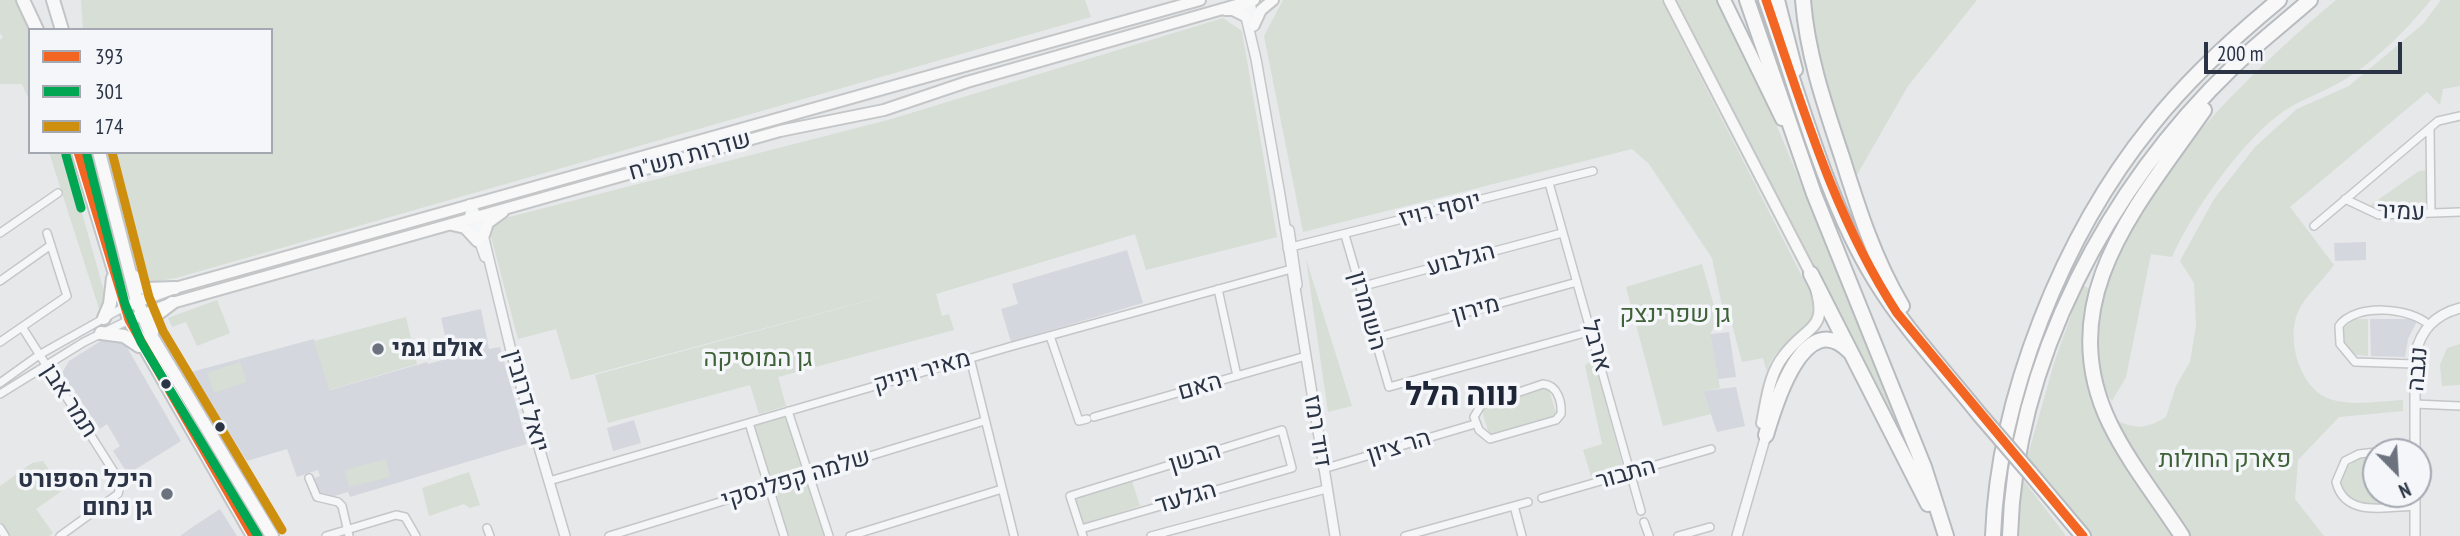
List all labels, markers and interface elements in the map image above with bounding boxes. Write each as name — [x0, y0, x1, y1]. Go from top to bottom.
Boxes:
legend — [28, 28, 273, 154]
scale bar — [2208, 28, 2406, 72]
text: 200 m — [2217, 40, 2263, 67]
text: 393 — [95, 43, 123, 70]
text: 301 — [95, 78, 123, 105]
text: 174 — [95, 113, 123, 140]
street label: שדרות תש"ח — [625, 125, 755, 187]
street label: יוסף רויז — [1396, 186, 1484, 234]
street label: עמיר — [2376, 197, 2426, 227]
street label: הגלבוע — [1424, 237, 1498, 283]
street label: השומרון — [1342, 268, 1392, 354]
street label: מירון — [1449, 290, 1503, 330]
park label: גן שפרינצק — [1619, 301, 1731, 329]
street label: ארבל — [1575, 317, 1617, 375]
place label: אולם גמי — [392, 335, 484, 363]
marker: אולם גמי — [370, 341, 386, 357]
street label: מאיר ויניק — [870, 344, 974, 400]
park label: גן המוסיקה — [703, 345, 813, 373]
street label: נגבה — [2402, 345, 2434, 393]
street label: יואל דרובין — [498, 346, 554, 456]
street label: תמר אבן — [35, 359, 103, 443]
street label: האם — [1175, 367, 1225, 407]
unlabelled marker — [159, 377, 173, 391]
district label: נווה הלל — [1405, 377, 1519, 415]
street label: דוד רמז — [1297, 393, 1337, 469]
unlabelled marker — [213, 420, 227, 434]
street label: הר ציון — [1364, 424, 1434, 470]
street label: הבשן — [1166, 437, 1224, 479]
north arrow — [2362, 438, 2432, 508]
street label: שלמה קפלנסקי — [718, 443, 874, 515]
park label: פארק החולות — [2159, 446, 2291, 474]
street label: התבור — [1593, 452, 1659, 496]
place label: היכל הספורט גן נחום — [18, 466, 153, 522]
street label: הגלעד — [1152, 476, 1220, 520]
text: N — [2395, 477, 2414, 503]
marker: היכל הספורט גן נחום — [159, 486, 175, 502]

